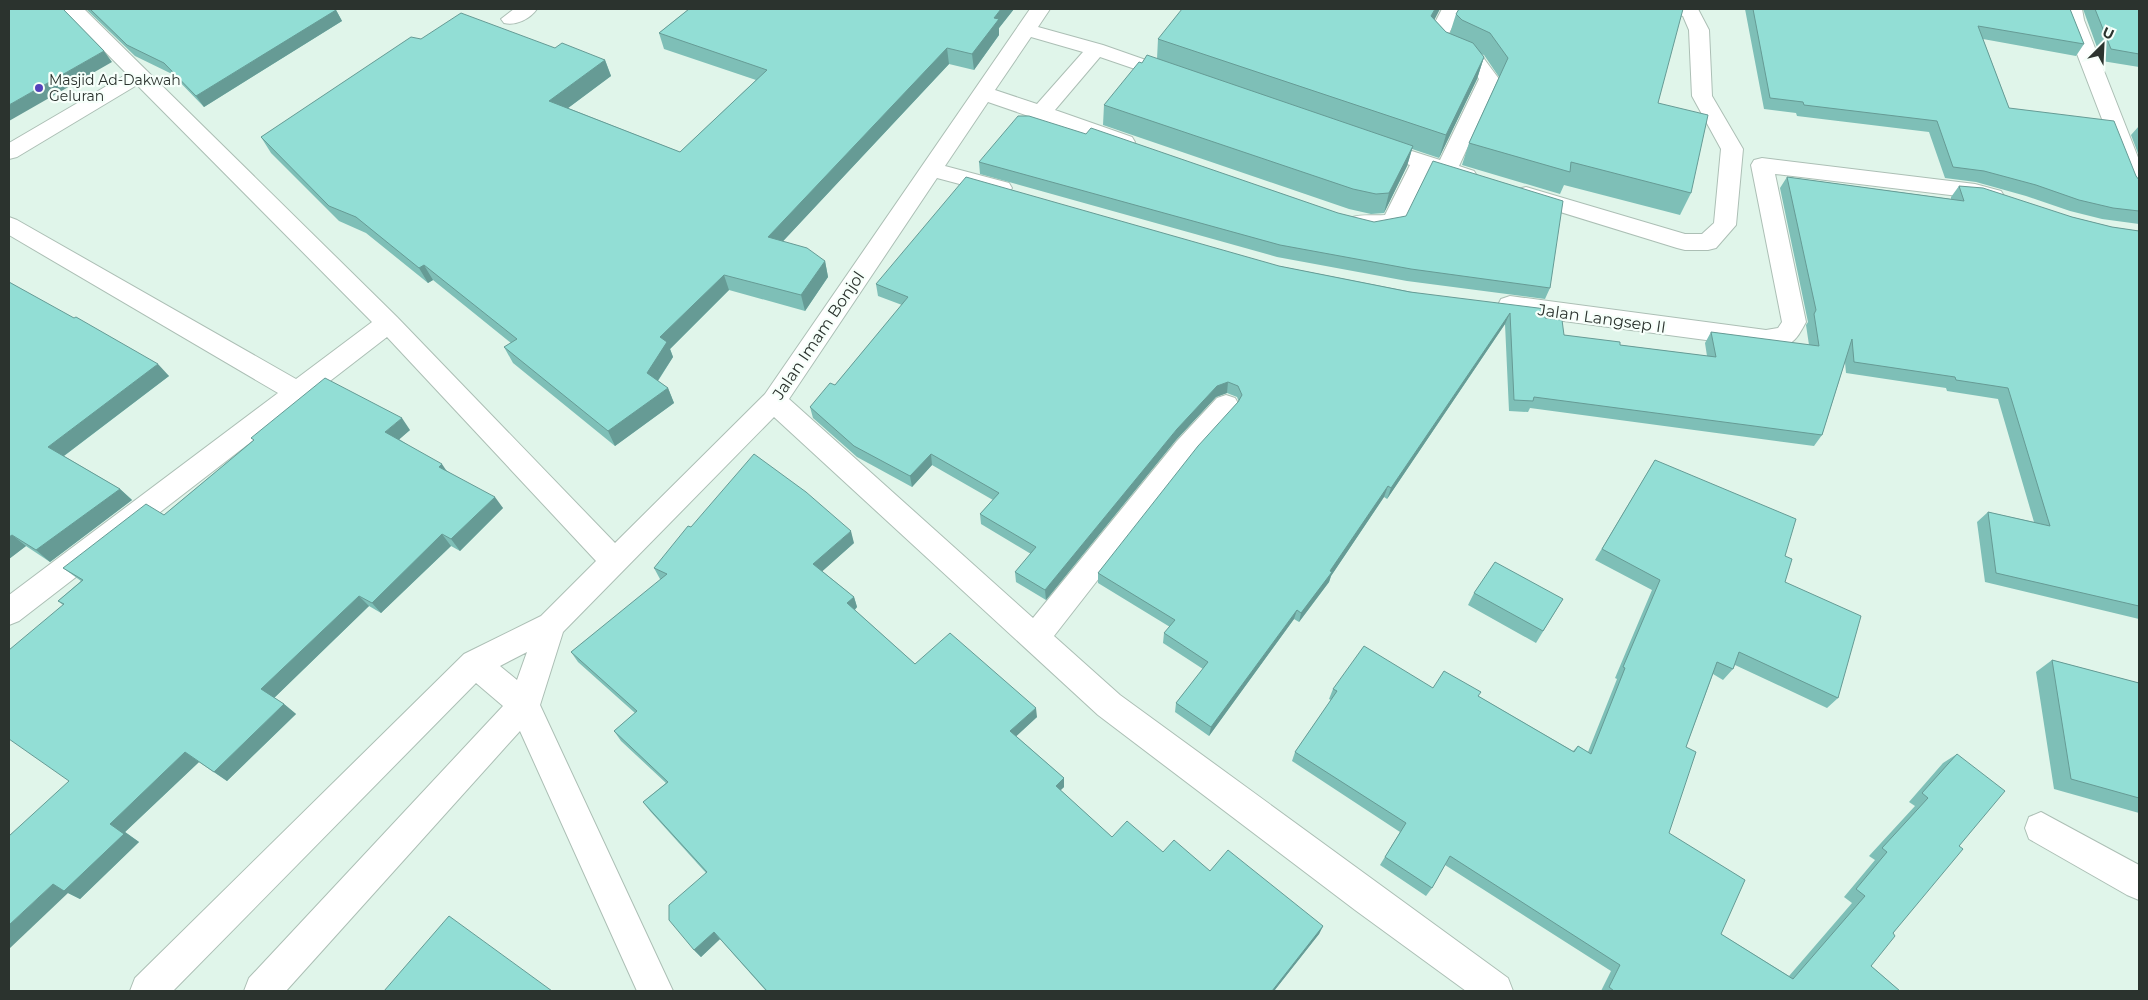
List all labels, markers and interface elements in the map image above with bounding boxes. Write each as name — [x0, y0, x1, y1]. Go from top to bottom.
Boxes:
north arrow — [2078, 20, 2128, 70]
text: U — [2100, 23, 2117, 44]
place label: Masjid Ad-Dakwah Geluran — [49, 71, 181, 105]
marker: Masjid Ad-Dakwah Geluran — [33, 82, 45, 94]
street label: Jalan Imam Bonjol — [768, 268, 868, 404]
street label: Jalan Langsep II — [1536, 300, 1667, 337]

